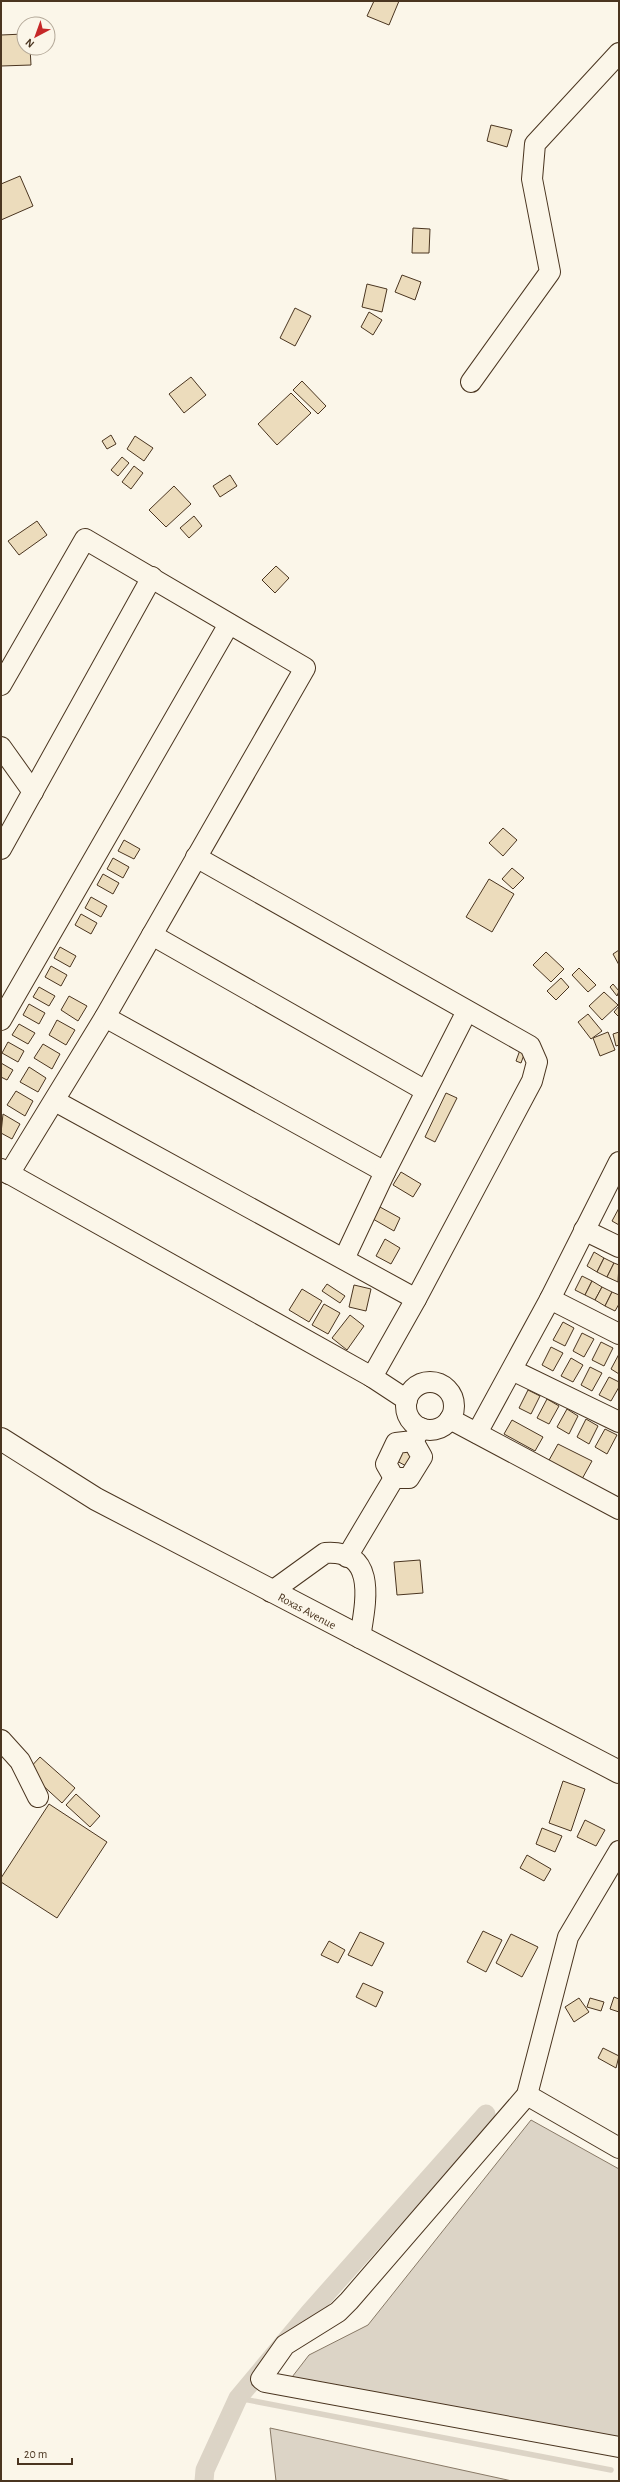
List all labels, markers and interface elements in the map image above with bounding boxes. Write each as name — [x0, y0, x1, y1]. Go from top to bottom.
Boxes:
north arrow — [16, 16, 56, 56]
text: N — [23, 37, 36, 50]
street label: Roxas Avenue — [276, 1591, 338, 1631]
scale bar — [18, 2440, 72, 2466]
text: 20 m — [24, 2448, 47, 2460]

